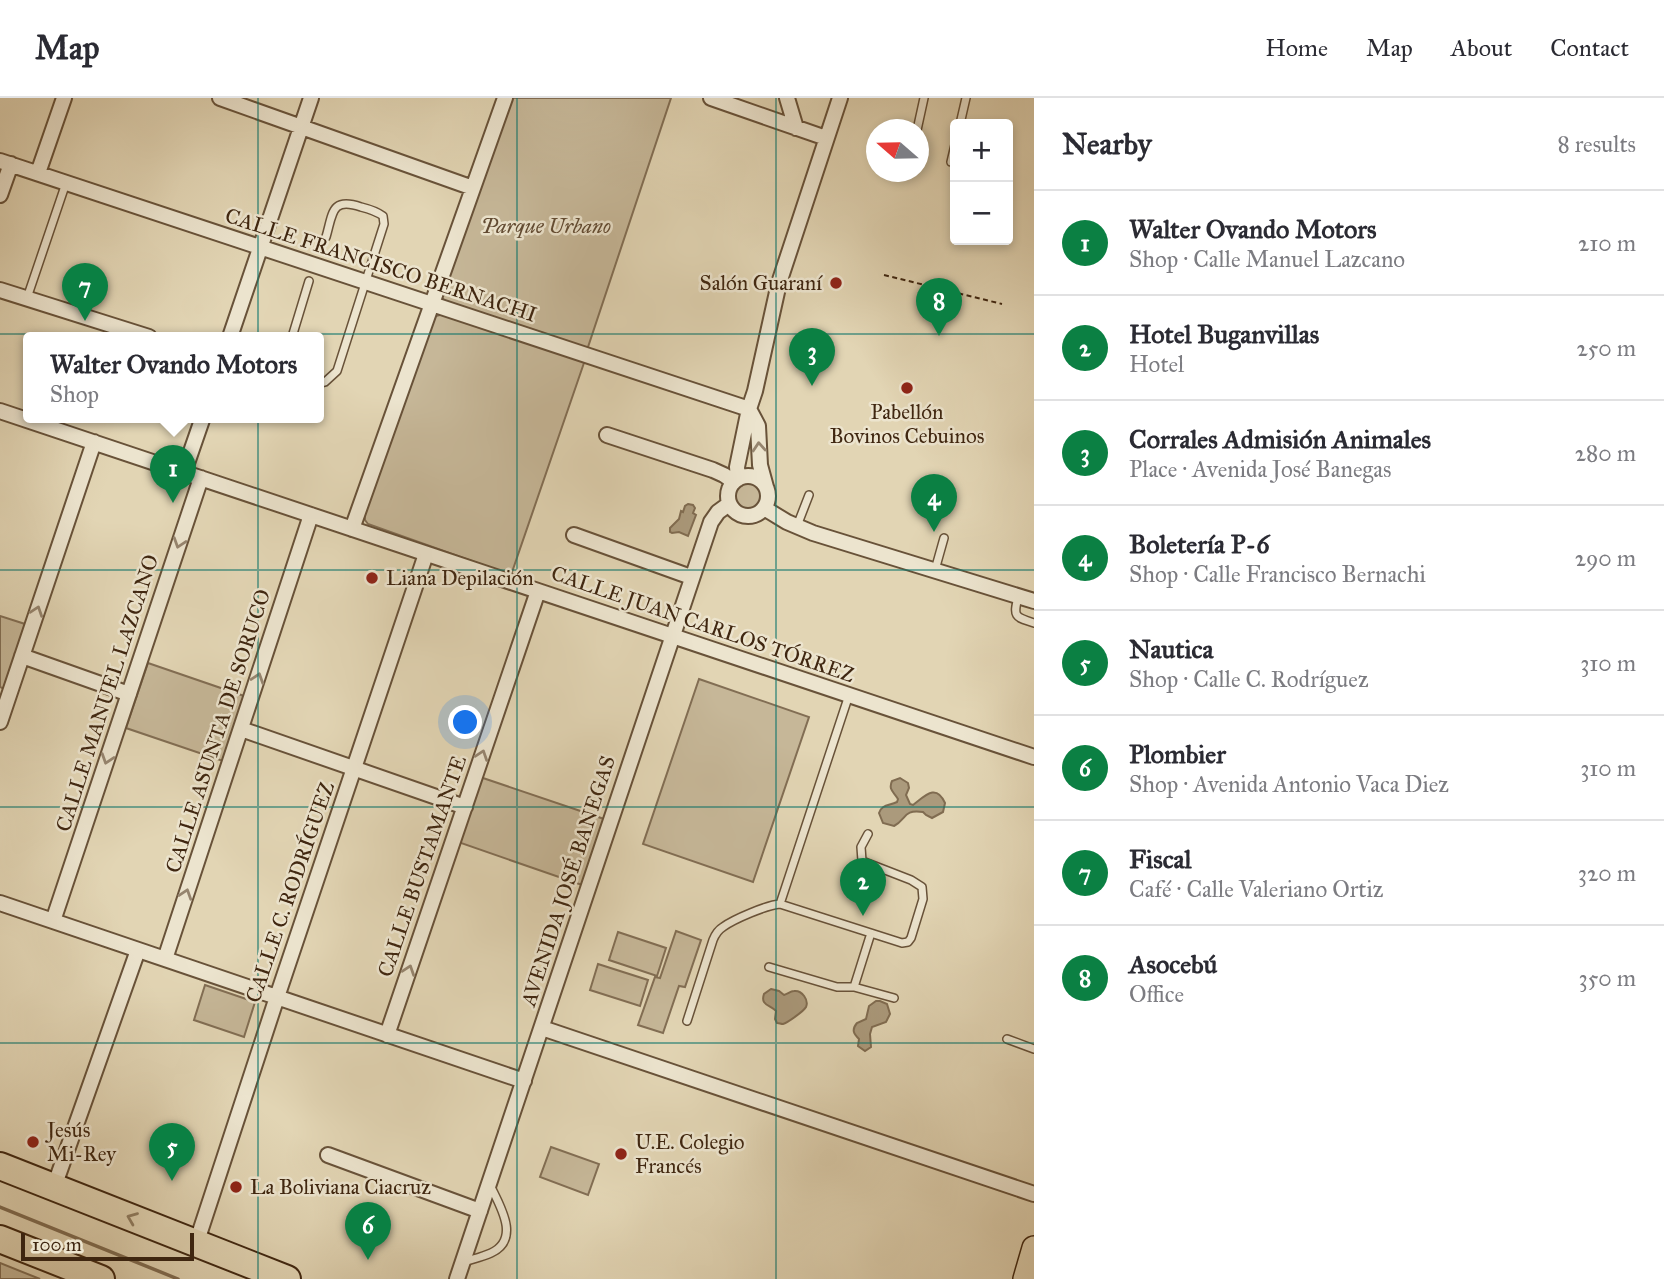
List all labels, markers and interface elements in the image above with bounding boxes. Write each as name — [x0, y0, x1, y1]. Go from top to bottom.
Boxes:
text: Map — [35, 28, 99, 68]
text: Home — [1265, 33, 1328, 63]
text: Map — [1366, 33, 1413, 63]
text: About — [1451, 33, 1512, 63]
text: Contact — [1550, 33, 1629, 63]
north arrow — [866, 119, 929, 182]
map controls — [950, 119, 1013, 245]
button: + — [950, 119, 1013, 182]
text: Nearby — [1062, 126, 1152, 162]
text: 8 results — [1557, 130, 1636, 158]
button: − — [950, 182, 1013, 245]
street label: CALLE FRANCISCO BERNACHI — [222, 202, 540, 328]
park label: Parque Urbano — [481, 213, 611, 239]
text: Walter Ovando Motors — [1129, 213, 1376, 245]
text: 1 — [1080, 229, 1090, 257]
text: 210 m — [1578, 229, 1636, 257]
text: Shop · Calle Manuel Lazcano — [1129, 245, 1405, 273]
pin: 7 — [62, 263, 108, 321]
place label: Salón Guaraní — [700, 270, 823, 296]
marker: Salón Guaraní — [828, 275, 844, 291]
pin: 8 — [916, 278, 962, 336]
text: Hotel Buganvillas — [1129, 318, 1319, 350]
pin: 3 — [789, 328, 835, 386]
popup — [23, 332, 324, 423]
text: 2 — [1079, 334, 1091, 362]
text: 250 m — [1576, 334, 1636, 362]
text: Walter Ovando Motors — [50, 348, 297, 380]
text: Hotel — [1129, 350, 1184, 378]
text: Shop — [50, 380, 99, 408]
marker: Pabellón Bovinos Cebuinos — [899, 380, 915, 396]
place label: Pabellón Bovinos Cebuinos — [830, 399, 984, 449]
text: Corrales Admisión Animales — [1129, 423, 1431, 455]
text: 3 — [1080, 439, 1090, 467]
text: 280 m — [1575, 439, 1636, 467]
one-way arrow — [752, 441, 767, 452]
pin: 1 — [150, 445, 196, 503]
text: Place · Avenida José Banegas — [1129, 455, 1391, 483]
pin: 4 — [911, 474, 957, 532]
text: Boletería P-6 — [1129, 528, 1270, 560]
one-way arrow — [173, 536, 187, 548]
text: 4 — [1079, 544, 1091, 572]
text: 290 m — [1575, 544, 1636, 572]
street label: CALLE MANUEL LAZCANO — [50, 551, 164, 835]
street label: CALLE JUAN CARLOS TÓRREZ — [548, 559, 858, 688]
text: Shop · Calle Francisco Bernachi — [1129, 560, 1426, 588]
place label: Liana Depilación — [386, 565, 534, 591]
marker: Liana Depilación — [364, 570, 380, 586]
street label: CALLE ASUNTA DE SORUCO — [160, 586, 276, 876]
one-way arrow — [29, 605, 43, 617]
text: Nautica — [1129, 633, 1214, 665]
text: 5 — [1080, 649, 1090, 677]
text: 310 m — [1580, 649, 1636, 677]
text: Shop · Calle C. Rodríguez — [1129, 665, 1369, 693]
one-way arrow — [249, 673, 264, 685]
your location — [448, 705, 482, 739]
text: Plombier — [1129, 738, 1226, 770]
one-way arrow — [474, 749, 489, 761]
one-way arrow — [101, 752, 115, 764]
street label: CALLE BUSTAMANTE — [372, 752, 472, 980]
street label: AVENIDA JOSÉ BANEGAS — [514, 752, 621, 1011]
text: 6 — [1079, 754, 1091, 782]
text: 310 m — [1580, 754, 1636, 782]
text: Shop · Avenida Antonio Vaca Diez — [1129, 770, 1449, 798]
street label: CALLE C. RODRÍGUEZ — [239, 778, 340, 1006]
text: Fiscal — [1129, 843, 1192, 875]
pin: 2 — [840, 858, 886, 916]
text: 7 — [1079, 859, 1091, 887]
text: 320 m — [1578, 859, 1636, 887]
text: Café · Calle Valeriano Ortiz — [1129, 875, 1383, 903]
one-way arrow — [178, 889, 193, 901]
text: Asocebú — [1129, 948, 1217, 980]
text: 8 — [1079, 964, 1091, 992]
text: 350 m — [1578, 964, 1636, 992]
one-way arrow — [401, 965, 415, 977]
text: Office — [1129, 980, 1184, 1008]
place label: Jesús Mi-Rey — [45, 1117, 117, 1167]
pin: 5 — [149, 1123, 195, 1181]
place label: U.E. Colegio Francés — [635, 1129, 745, 1179]
marker: Jesús Mi-Rey — [25, 1134, 41, 1150]
marker: U.E. Colegio Francés — [613, 1146, 629, 1162]
place label: La Boliviana Ciacruz — [250, 1174, 431, 1200]
marker: La Boliviana Ciacruz — [228, 1179, 244, 1195]
pin: 6 — [345, 1202, 391, 1260]
one-way arrow — [127, 1213, 139, 1227]
scale bar — [21, 1230, 194, 1262]
text: 100 m — [32, 1233, 82, 1256]

